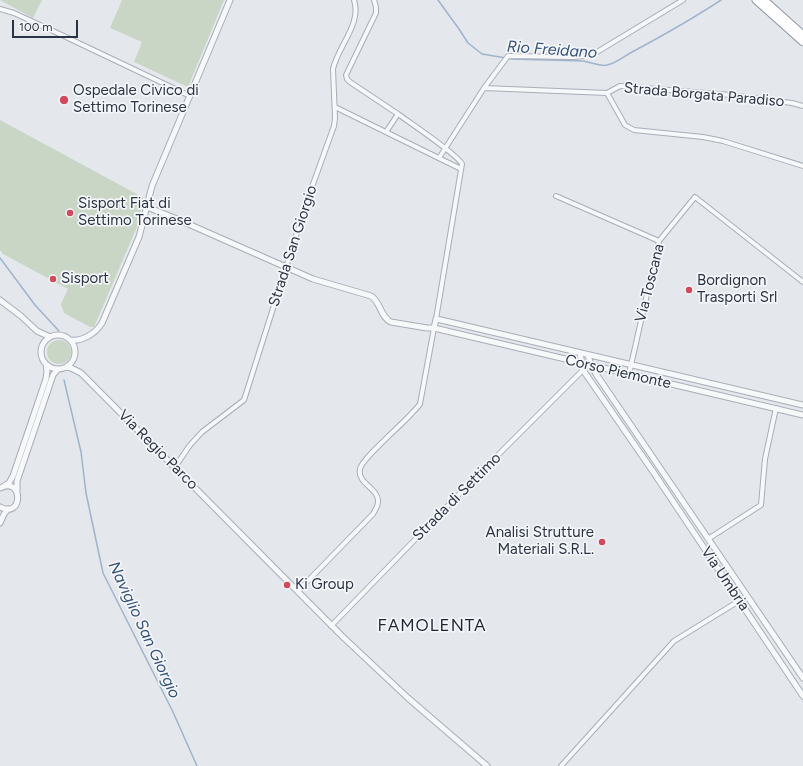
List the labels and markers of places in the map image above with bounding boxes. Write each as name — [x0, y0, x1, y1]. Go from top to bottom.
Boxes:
place label: Ospedale Civico di Settimo Torinese — [73, 82, 199, 117]
marker: Ospedale Civico di Settimo Torinese — [58, 94, 70, 106]
place label: Sisport Fiat di Settimo Torinese — [78, 195, 192, 230]
marker: Sisport Fiat di Settimo Torinese — [65, 208, 75, 218]
place label: Sisport — [61, 270, 109, 288]
place label: Bordignon Trasporti Srl — [697, 272, 777, 307]
marker: Sisport — [48, 274, 58, 284]
marker: Bordignon Trasporti Srl — [684, 285, 694, 295]
place label: Analisi Strutture Materiali S.R.L. — [486, 524, 594, 559]
marker: Analisi Strutture Materiali S.R.L. — [597, 537, 607, 547]
place label: Ki Group — [295, 576, 354, 594]
marker: Ki Group — [282, 580, 292, 590]

